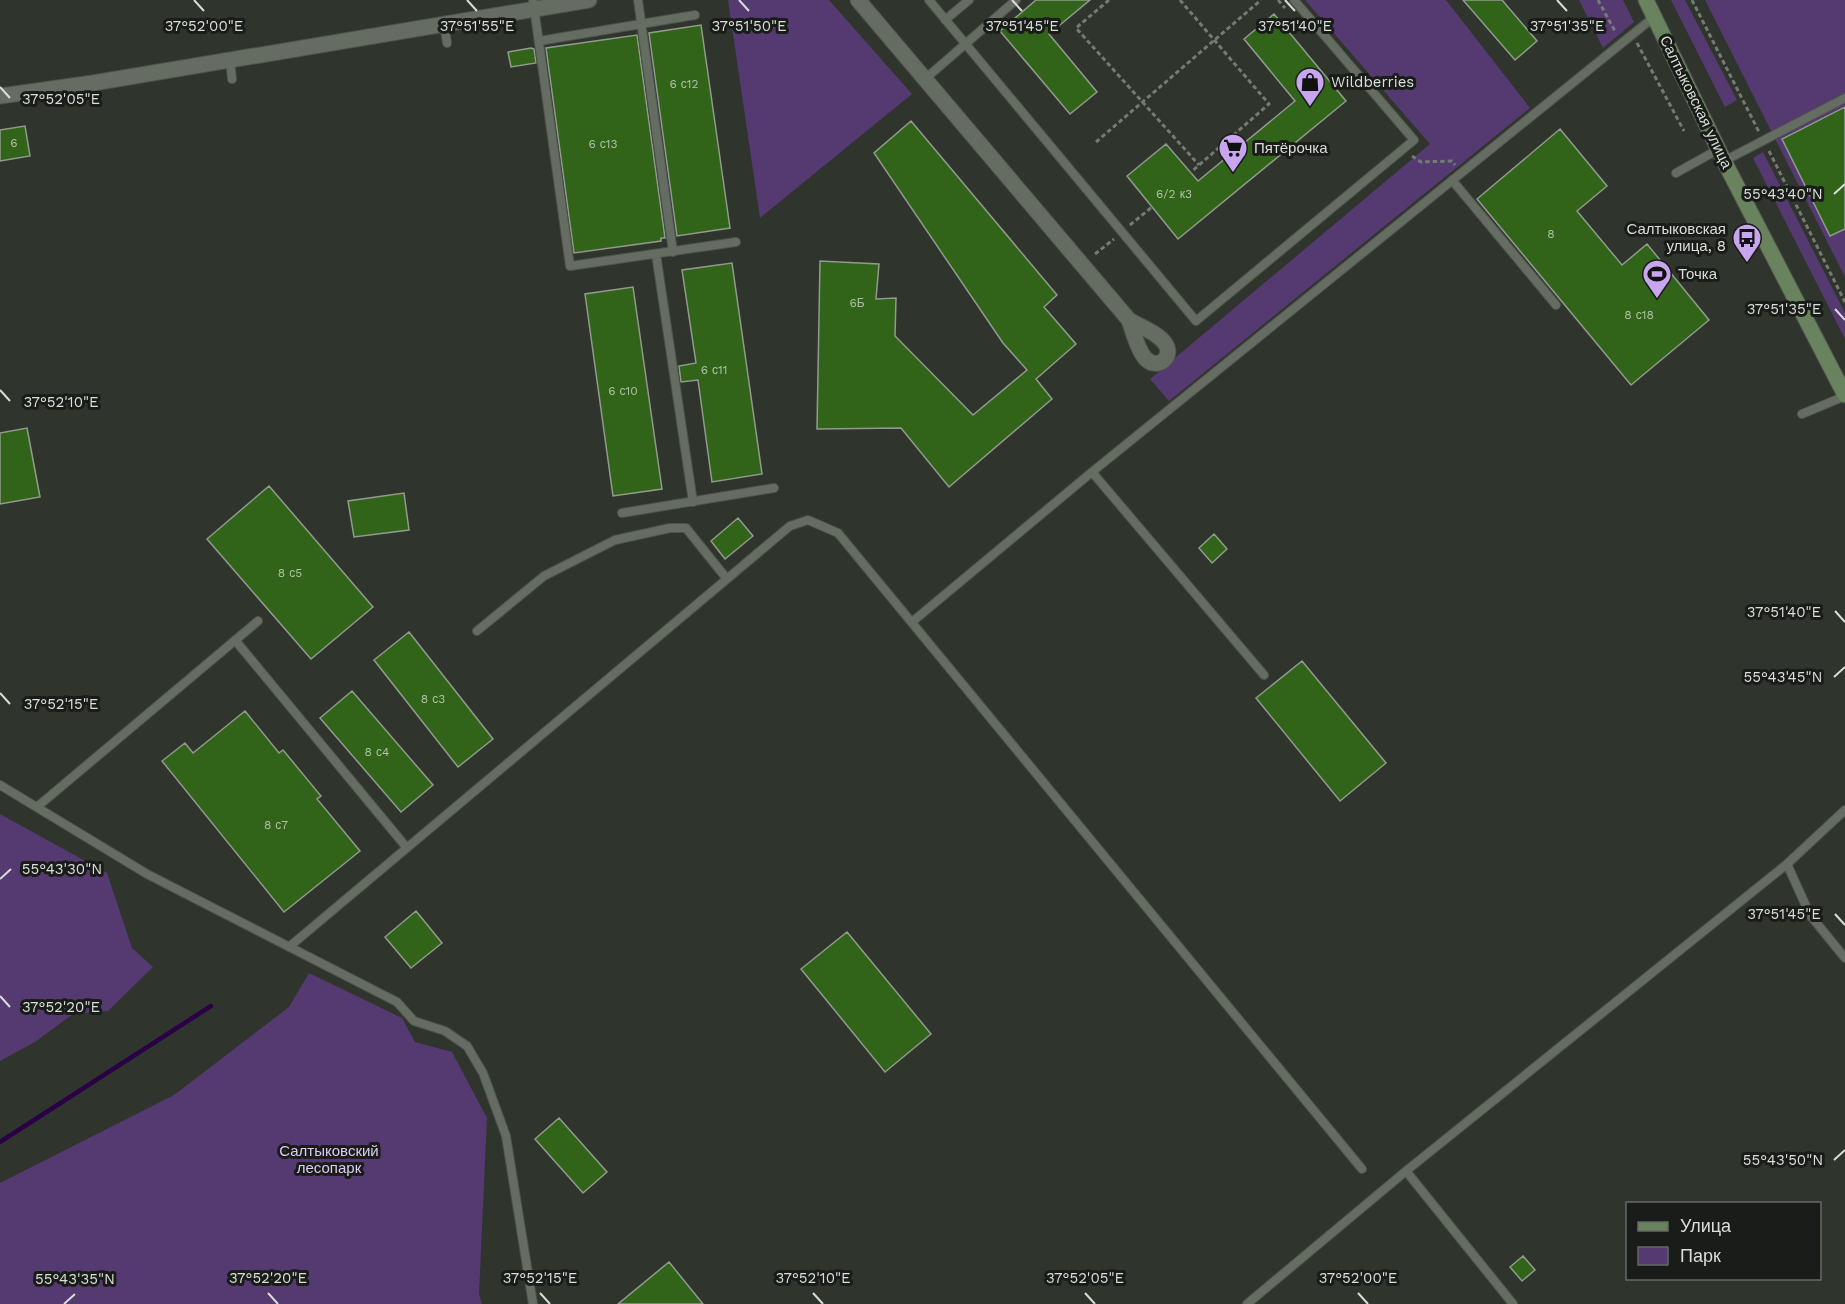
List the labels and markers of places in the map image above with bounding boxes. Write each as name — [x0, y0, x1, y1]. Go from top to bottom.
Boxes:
shop icon: Wildberries — [1294, 66, 1326, 108]
place label: Wildberries — [1331, 73, 1414, 91]
supermarket icon: Пятёрочка — [1217, 132, 1249, 174]
place label: Пятёрочка — [1254, 139, 1328, 157]
place label: Салтыковская улица, 8 — [1627, 220, 1726, 255]
bus stop icon: Салтыковская улица, 8 — [1731, 222, 1763, 264]
sports icon: Точка — [1641, 258, 1673, 300]
place label: Точка — [1678, 265, 1718, 283]

